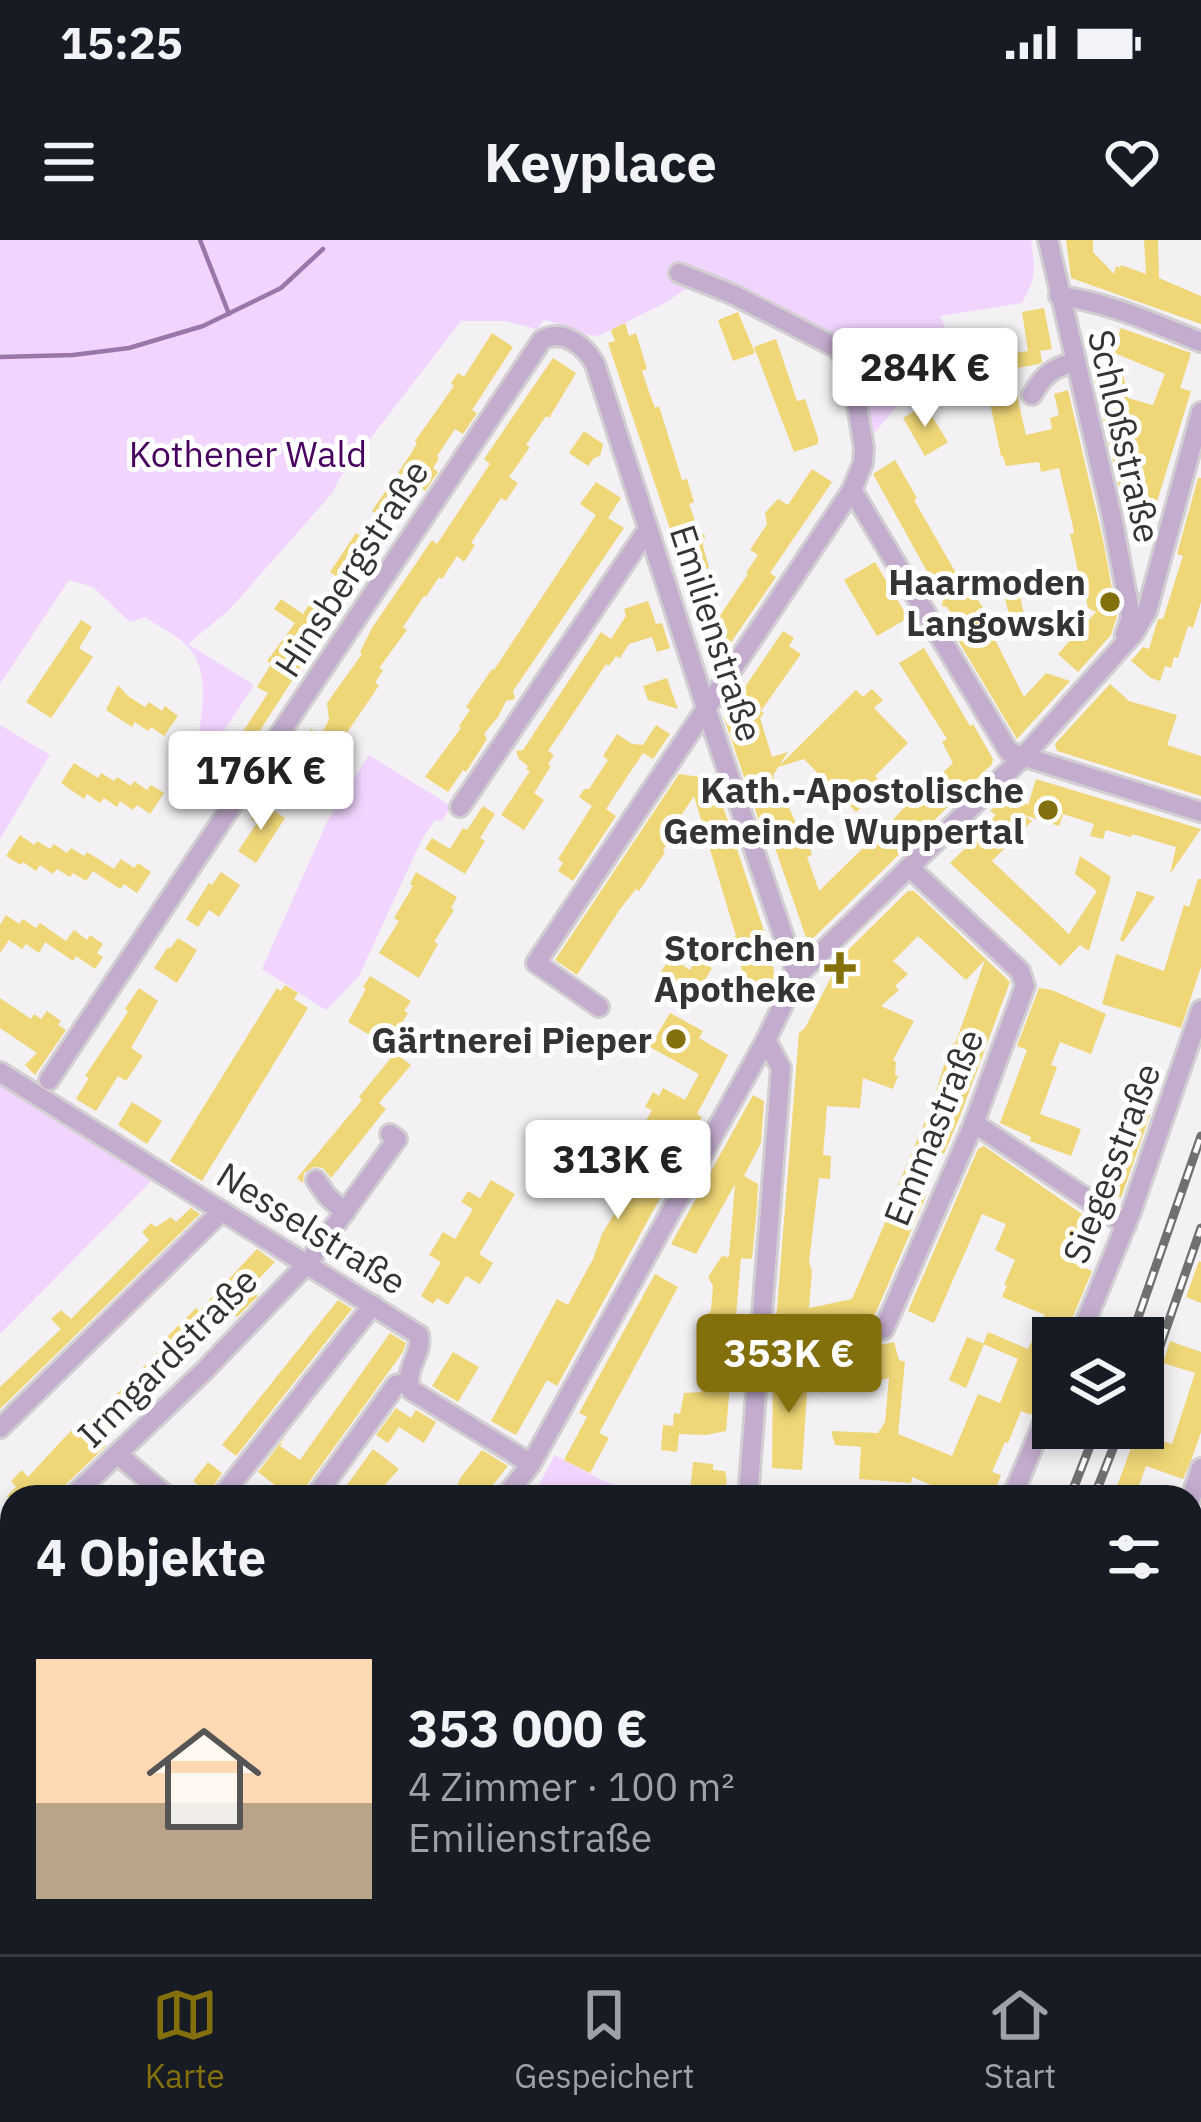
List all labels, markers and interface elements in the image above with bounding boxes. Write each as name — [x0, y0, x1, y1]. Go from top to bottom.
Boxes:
text: 15:25 — [60, 13, 183, 71]
text: Keyplace — [484, 127, 717, 197]
icon: menu — [36, 129, 102, 195]
icon: heart — [1099, 129, 1165, 195]
street label: Schloßstraße — [1078, 325, 1172, 547]
pin: 284K € — [827, 328, 1023, 430]
text: 284K € — [859, 341, 991, 392]
park label: Kothener Wald — [129, 430, 367, 477]
street label: Hinsbergstraße — [263, 451, 439, 685]
street label: Emilienstraße — [660, 519, 774, 747]
place label: Haarmoden Langowski — [888, 558, 1086, 646]
marker: Haarmoden Langowski — [1097, 589, 1123, 615]
pin: 176K € — [163, 731, 359, 833]
text: 176K € — [195, 744, 327, 795]
place label: Kath.-Apostolische Gemeinde Wuppertal — [663, 766, 1024, 854]
marker: Kath.-Apostolische Gemeinde Wuppertal — [1035, 797, 1061, 823]
place label: Storchen Apotheke — [654, 924, 816, 1012]
marker: Storchen Apotheke — [827, 955, 853, 981]
place label: Gärtnerei Pieper — [371, 1016, 652, 1063]
street label: Emmastraße — [872, 1022, 994, 1232]
marker: Gärtnerei Pieper — [663, 1026, 689, 1052]
street label: Siegesstraße — [1051, 1056, 1171, 1270]
pin: 313K € — [520, 1120, 716, 1222]
text: 313K € — [552, 1133, 684, 1184]
street label: Nesselstraße — [209, 1151, 415, 1305]
street label: Irmgardstraße — [67, 1257, 267, 1457]
pin: 353K € — [691, 1314, 887, 1416]
map controls — [1032, 1317, 1164, 1449]
button: layers — [1032, 1317, 1164, 1449]
text: 353K € — [723, 1327, 855, 1378]
text: 4 Objekte — [36, 1524, 266, 1590]
icon: filters — [1101, 1524, 1167, 1590]
text: 353 000 € — [408, 1695, 648, 1761]
icon: home — [132, 1707, 276, 1851]
text: 4 Zimmer · 100 m² — [408, 1761, 735, 1812]
text: Emilienstraße — [408, 1812, 652, 1863]
tab: Karte — [145, 1982, 225, 2097]
tab: Gespeichert — [514, 1982, 694, 2097]
tab: Start — [984, 1982, 1056, 2097]

